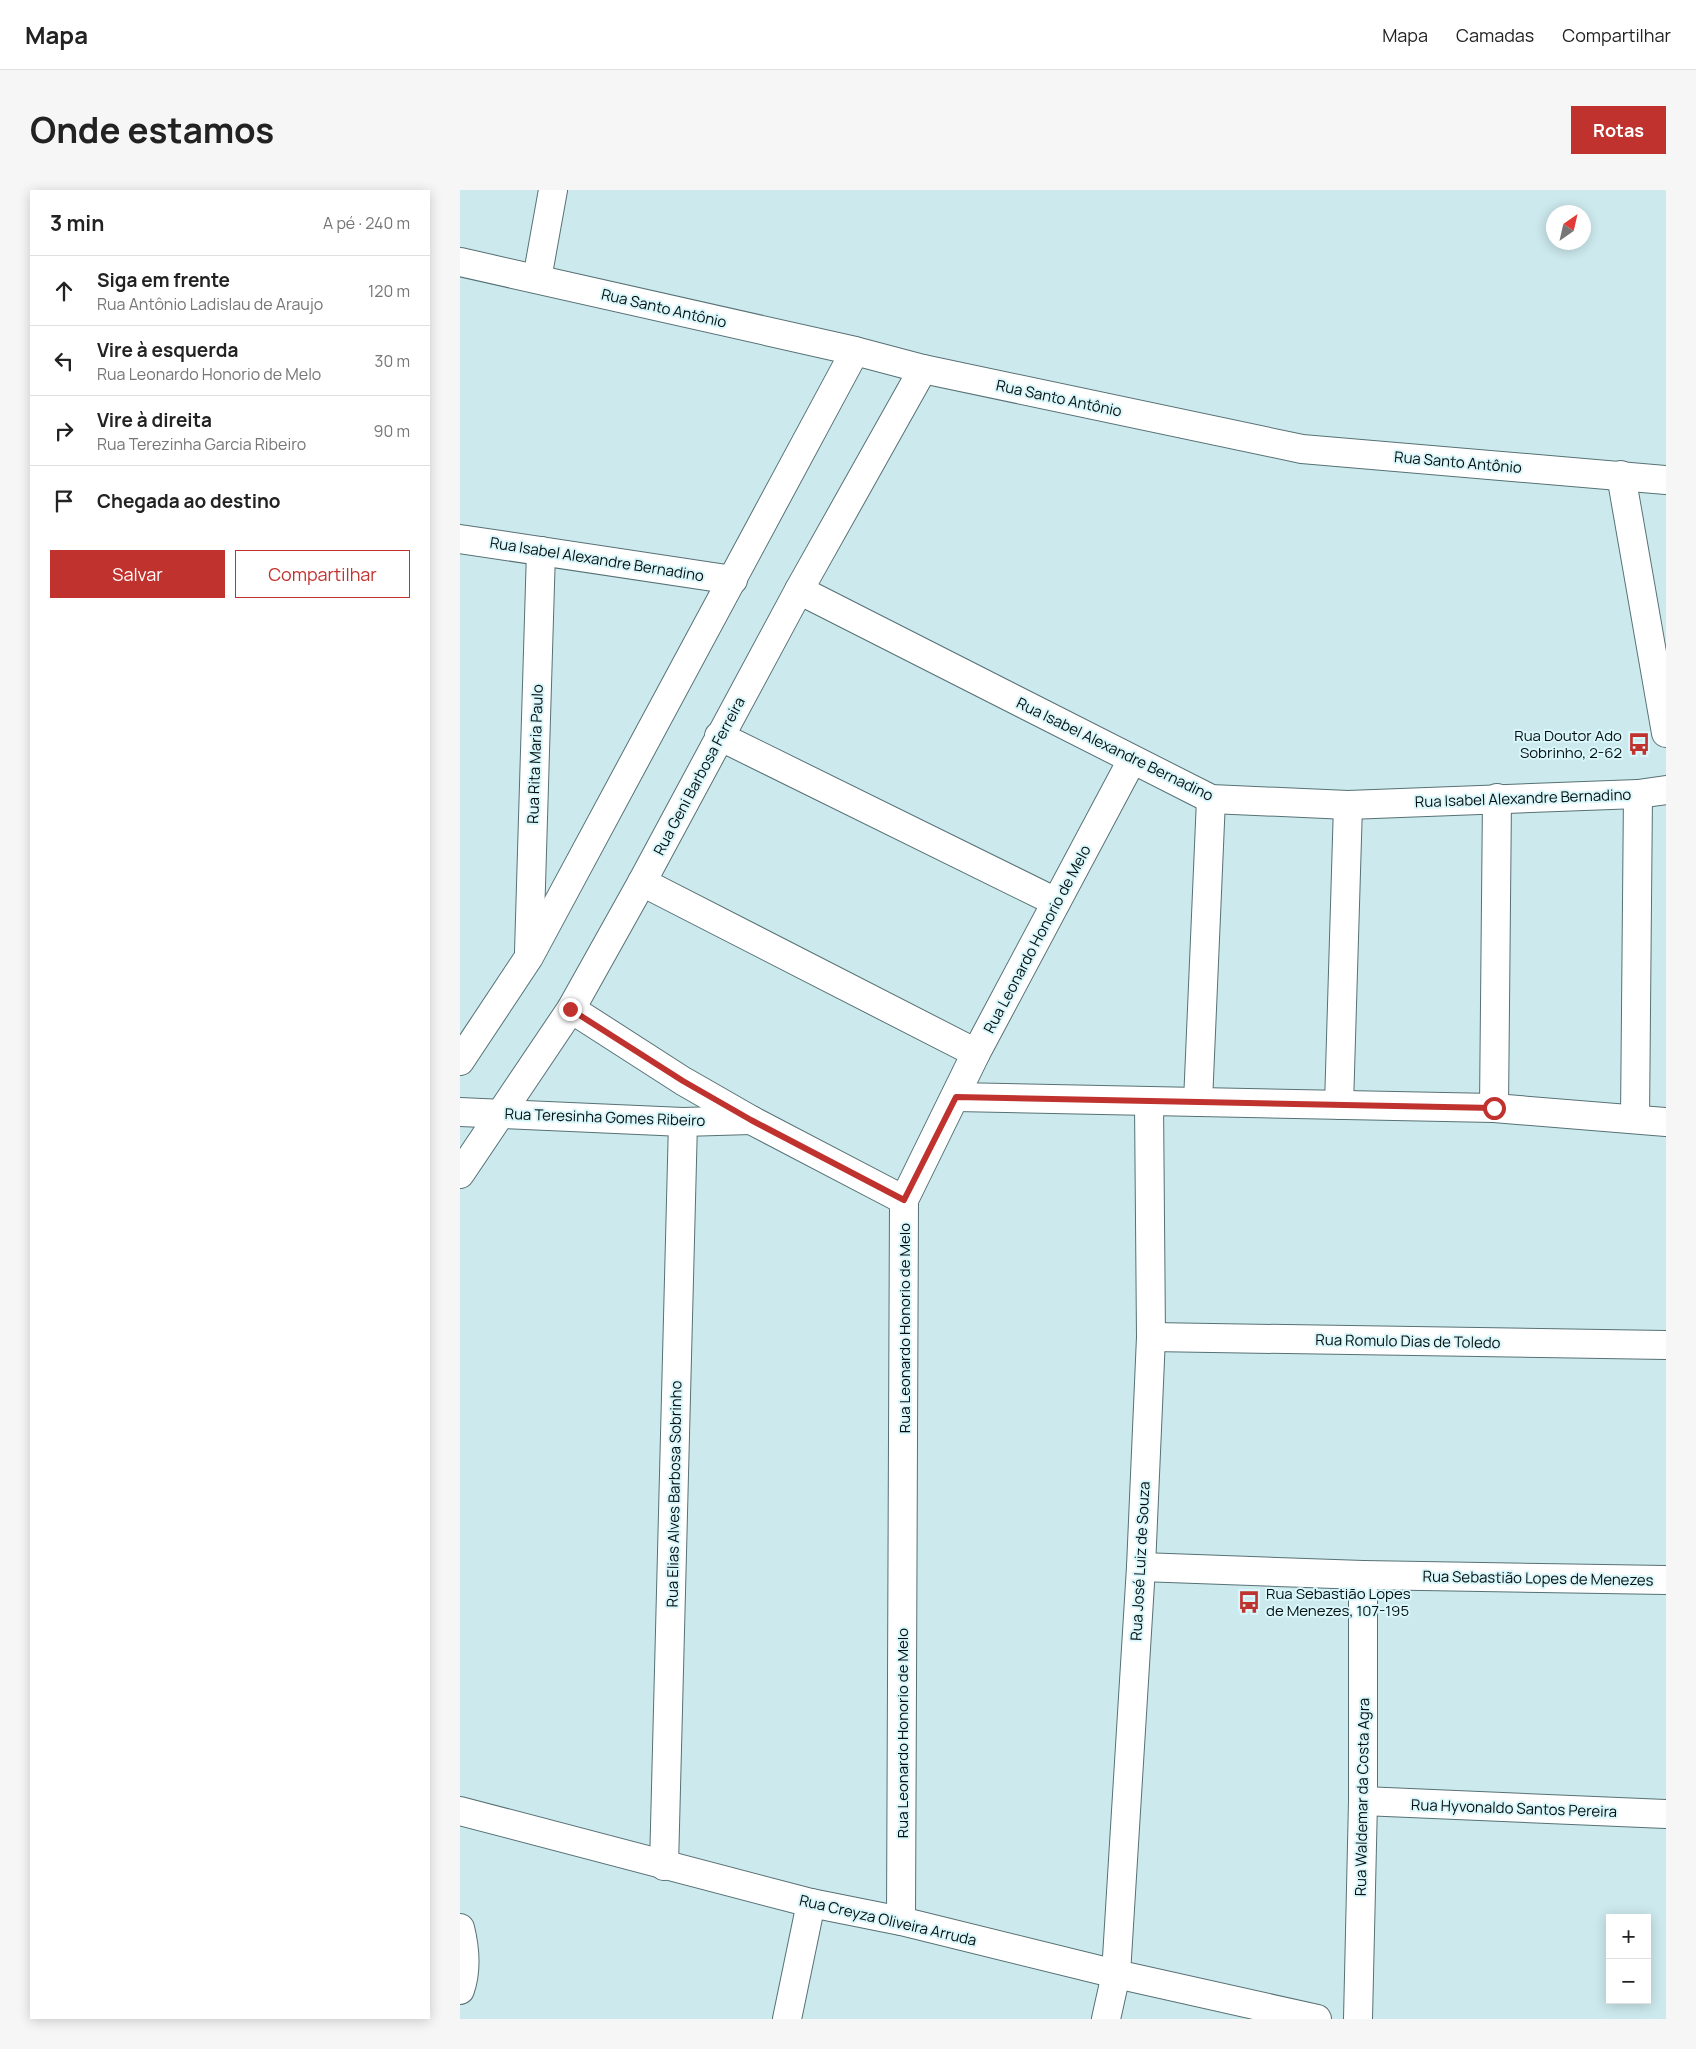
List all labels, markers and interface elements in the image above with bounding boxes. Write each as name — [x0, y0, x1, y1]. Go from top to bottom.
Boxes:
text: Mapa — [25, 18, 88, 51]
text: Mapa — [1382, 23, 1428, 47]
text: Camadas — [1456, 23, 1534, 47]
text: Compartilhar — [1562, 23, 1671, 47]
text: Onde estamos — [30, 106, 274, 154]
button: Rotas — [1571, 106, 1666, 154]
north arrow — [1546, 205, 1591, 250]
text: 3 min — [50, 209, 104, 237]
text: A pé · 240 m — [323, 212, 410, 234]
text: Siga em frente — [97, 267, 230, 293]
icon: ahead — [50, 277, 78, 305]
text: 120 m — [368, 280, 410, 302]
street label: Rua Santo Antônio — [599, 283, 729, 333]
text: Rua Antônio Ladislau de Araujo — [97, 293, 323, 315]
text: Vire à esquerda — [97, 337, 238, 363]
icon: left — [50, 347, 78, 375]
text: 30 m — [375, 350, 410, 372]
text: Rua Leonardo Honorio de Melo — [97, 363, 321, 385]
street label: Rua Santo Antônio — [994, 374, 1124, 422]
text: Vire à direita — [97, 407, 212, 433]
icon: right — [50, 417, 78, 445]
text: 90 m — [374, 420, 410, 442]
text: Rua Terezinha Garcia Ribeiro — [97, 433, 306, 455]
street label: Rua Santo Antônio — [1393, 446, 1523, 478]
icon: arrive — [50, 487, 78, 515]
text: Chegada ao destino — [97, 488, 280, 514]
street label: Rua Isabel Alexandre Bernadino — [488, 532, 706, 586]
button: Salvar — [50, 550, 225, 598]
button: Compartilhar — [235, 550, 410, 598]
street label: Rua Rita Maria Paulo — [522, 684, 548, 824]
street label: Rua Isabel Alexandre Bernadino — [1013, 692, 1217, 806]
street label: Rua Geni Barbosa Ferreira — [648, 693, 750, 859]
place label: Rua Doutor Ado Sobrinho, 2-62 — [1514, 725, 1622, 763]
bus stop icon: Rua Doutor Ado Sobrinho, 2-62 — [1626, 731, 1652, 757]
street label: Rua Isabel Alexandre Bernadino — [1414, 784, 1632, 812]
street label: Rua Leonardo Honorio de Melo — [978, 841, 1096, 1037]
route end — [559, 998, 582, 1021]
route start — [1483, 1097, 1506, 1120]
street label: Rua Teresinha Gomes Ribeiro — [504, 1103, 706, 1131]
street label: Rua Leonardo Honorio de Melo — [894, 1223, 915, 1433]
street label: Rua Romulo Dias de Toledo — [1315, 1329, 1501, 1353]
street label: Rua Elias Alves Barbosa Sobrinho — [662, 1380, 686, 1608]
street label: Rua José Luiz de Souza — [1125, 1481, 1155, 1641]
street label: Rua Sebastião Lopes de Menezes — [1422, 1565, 1654, 1591]
place label: Rua Sebastião Lopes de Menezes, 107-195 — [1266, 1583, 1411, 1621]
bus stop icon: Rua Sebastião Lopes de Menezes, 107-195 — [1236, 1589, 1262, 1615]
street label: Rua Leonardo Honorio de Melo — [892, 1628, 913, 1838]
street label: Rua Waldemar da Costa Agra — [1350, 1698, 1374, 1896]
street label: Rua Hyvonaldo Santos Pereira — [1411, 1794, 1617, 1822]
street label: Rua Creyza Oliveira Arruda — [797, 1889, 979, 1951]
map controls — [1606, 1914, 1651, 2004]
button: + — [1606, 1914, 1651, 1959]
button: − — [1606, 1959, 1651, 2004]

